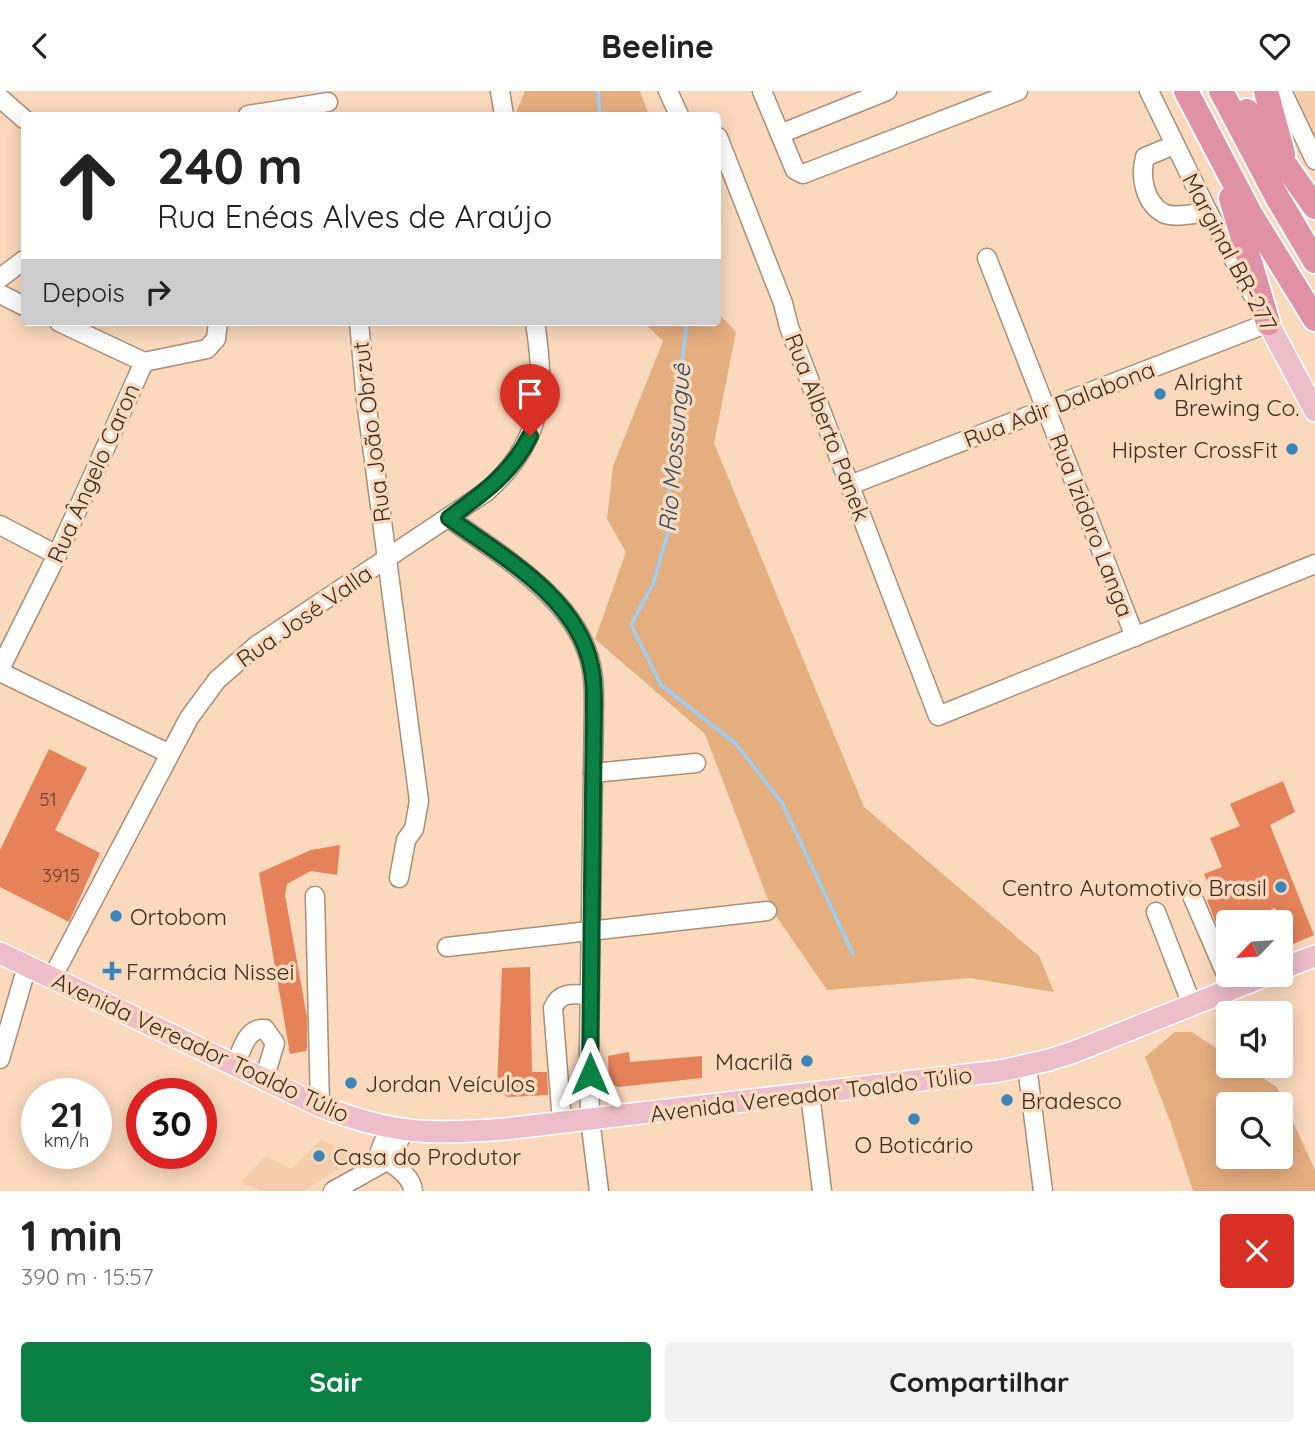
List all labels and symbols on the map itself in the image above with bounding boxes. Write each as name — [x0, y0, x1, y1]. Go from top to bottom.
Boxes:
street label: Marginal BR-277 — [1176, 168, 1284, 336]
street label: Rua Alberto Panek — [779, 329, 877, 525]
street label: Rua João Obrzut — [345, 340, 396, 524]
street label: Rua Adir Dalabona — [959, 354, 1159, 454]
water label: Rio Mossunguê — [652, 361, 696, 533]
pin — [500, 364, 560, 436]
place label: Alright Brewing Co. — [1174, 367, 1300, 422]
street label: Rua Ângelo Caron — [40, 379, 146, 567]
marker: Alright Brewing Co. — [1152, 386, 1168, 402]
street label: Rua Izidoro Langa — [1044, 429, 1140, 621]
place label: Hipster CrossFit — [1111, 435, 1278, 464]
marker: Hipster CrossFit — [1284, 441, 1300, 457]
street label: Rua José Valla — [231, 559, 377, 673]
house number: 51 — [39, 787, 57, 811]
house number: 3915 — [42, 863, 80, 887]
place label: Centro Automotivo Brasil — [1002, 873, 1267, 902]
marker: Centro Automotivo Brasil — [1273, 879, 1289, 895]
place label: Ortobom — [130, 902, 227, 931]
marker: Ortobom — [108, 908, 124, 924]
north arrow — [1216, 910, 1293, 987]
place label: Farmácia Nissei — [126, 957, 294, 986]
marker: Farmácia Nissei — [104, 963, 120, 979]
street label: Avenida Vereador Toaldo Túlio — [48, 965, 354, 1129]
position arrow — [553, 1037, 627, 1111]
place label: Macrilã — [715, 1047, 793, 1076]
marker: Macrilã — [799, 1053, 815, 1069]
street label: Avenida Vereador Toaldo Túlio — [648, 1060, 974, 1128]
place label: Jordan Veículos — [365, 1069, 535, 1098]
marker: Jordan Veículos — [343, 1075, 359, 1091]
speed limit sign: 30 — [126, 1078, 217, 1169]
place label: Bradesco — [1021, 1086, 1122, 1115]
marker: Bradesco — [999, 1092, 1015, 1108]
marker: O Boticário — [906, 1111, 922, 1127]
place label: O Boticário — [855, 1130, 973, 1159]
place label: Casa do Produtor — [333, 1142, 521, 1171]
marker: Casa do Produtor — [311, 1148, 327, 1164]

